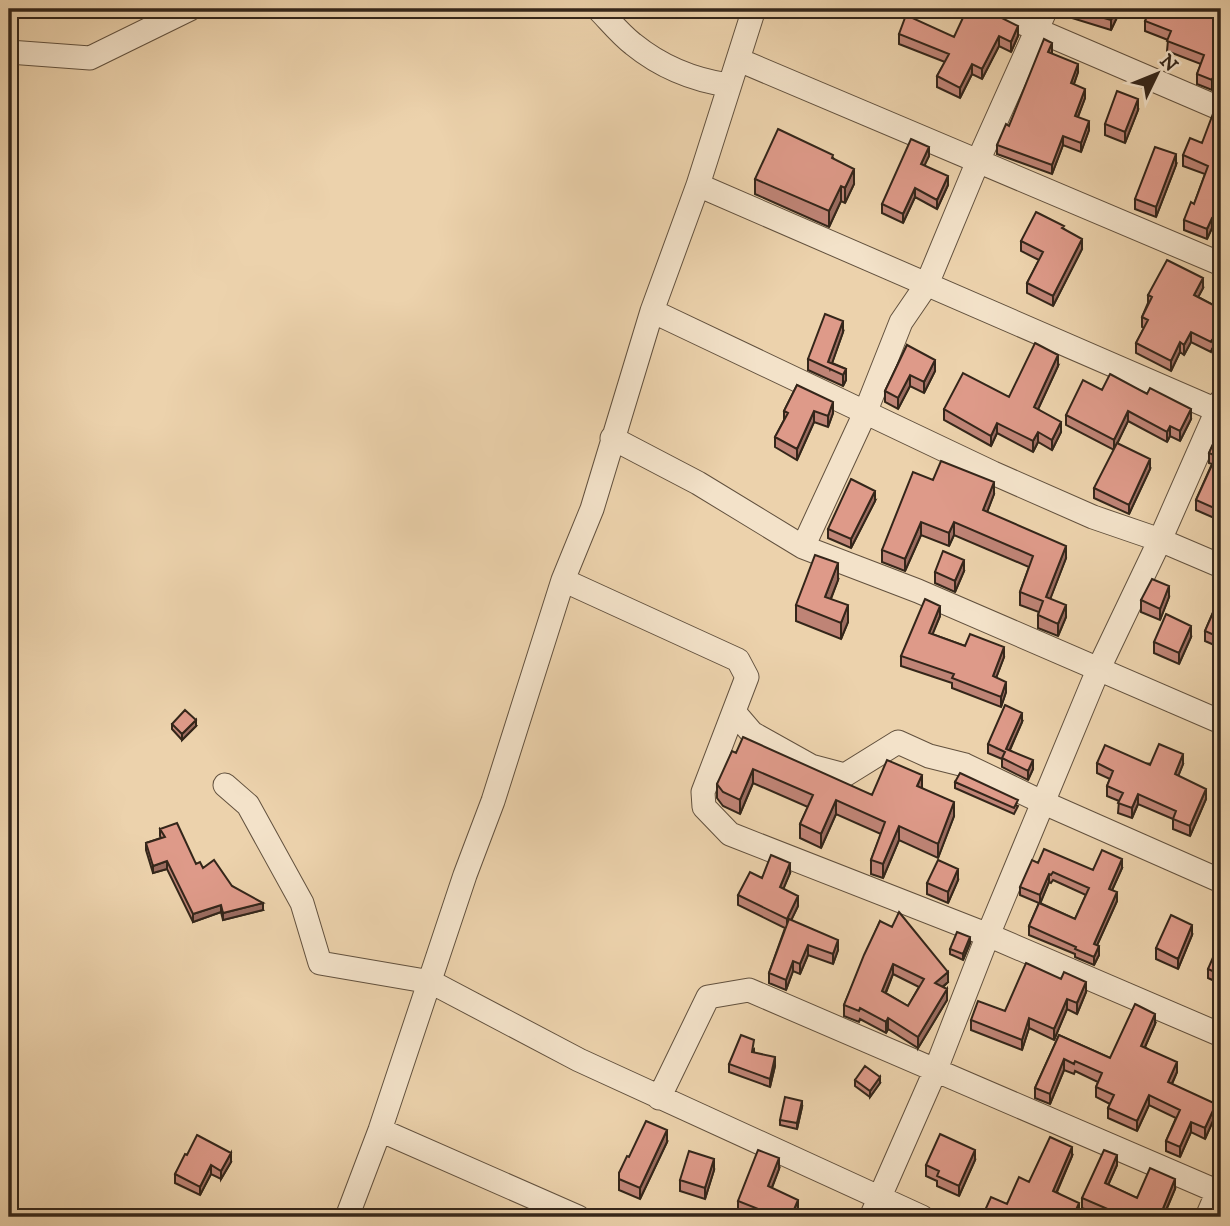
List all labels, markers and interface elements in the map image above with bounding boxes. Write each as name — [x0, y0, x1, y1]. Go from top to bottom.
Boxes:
north arrow — [1122, 38, 1192, 108]
text: N — [1155, 50, 1182, 77]

